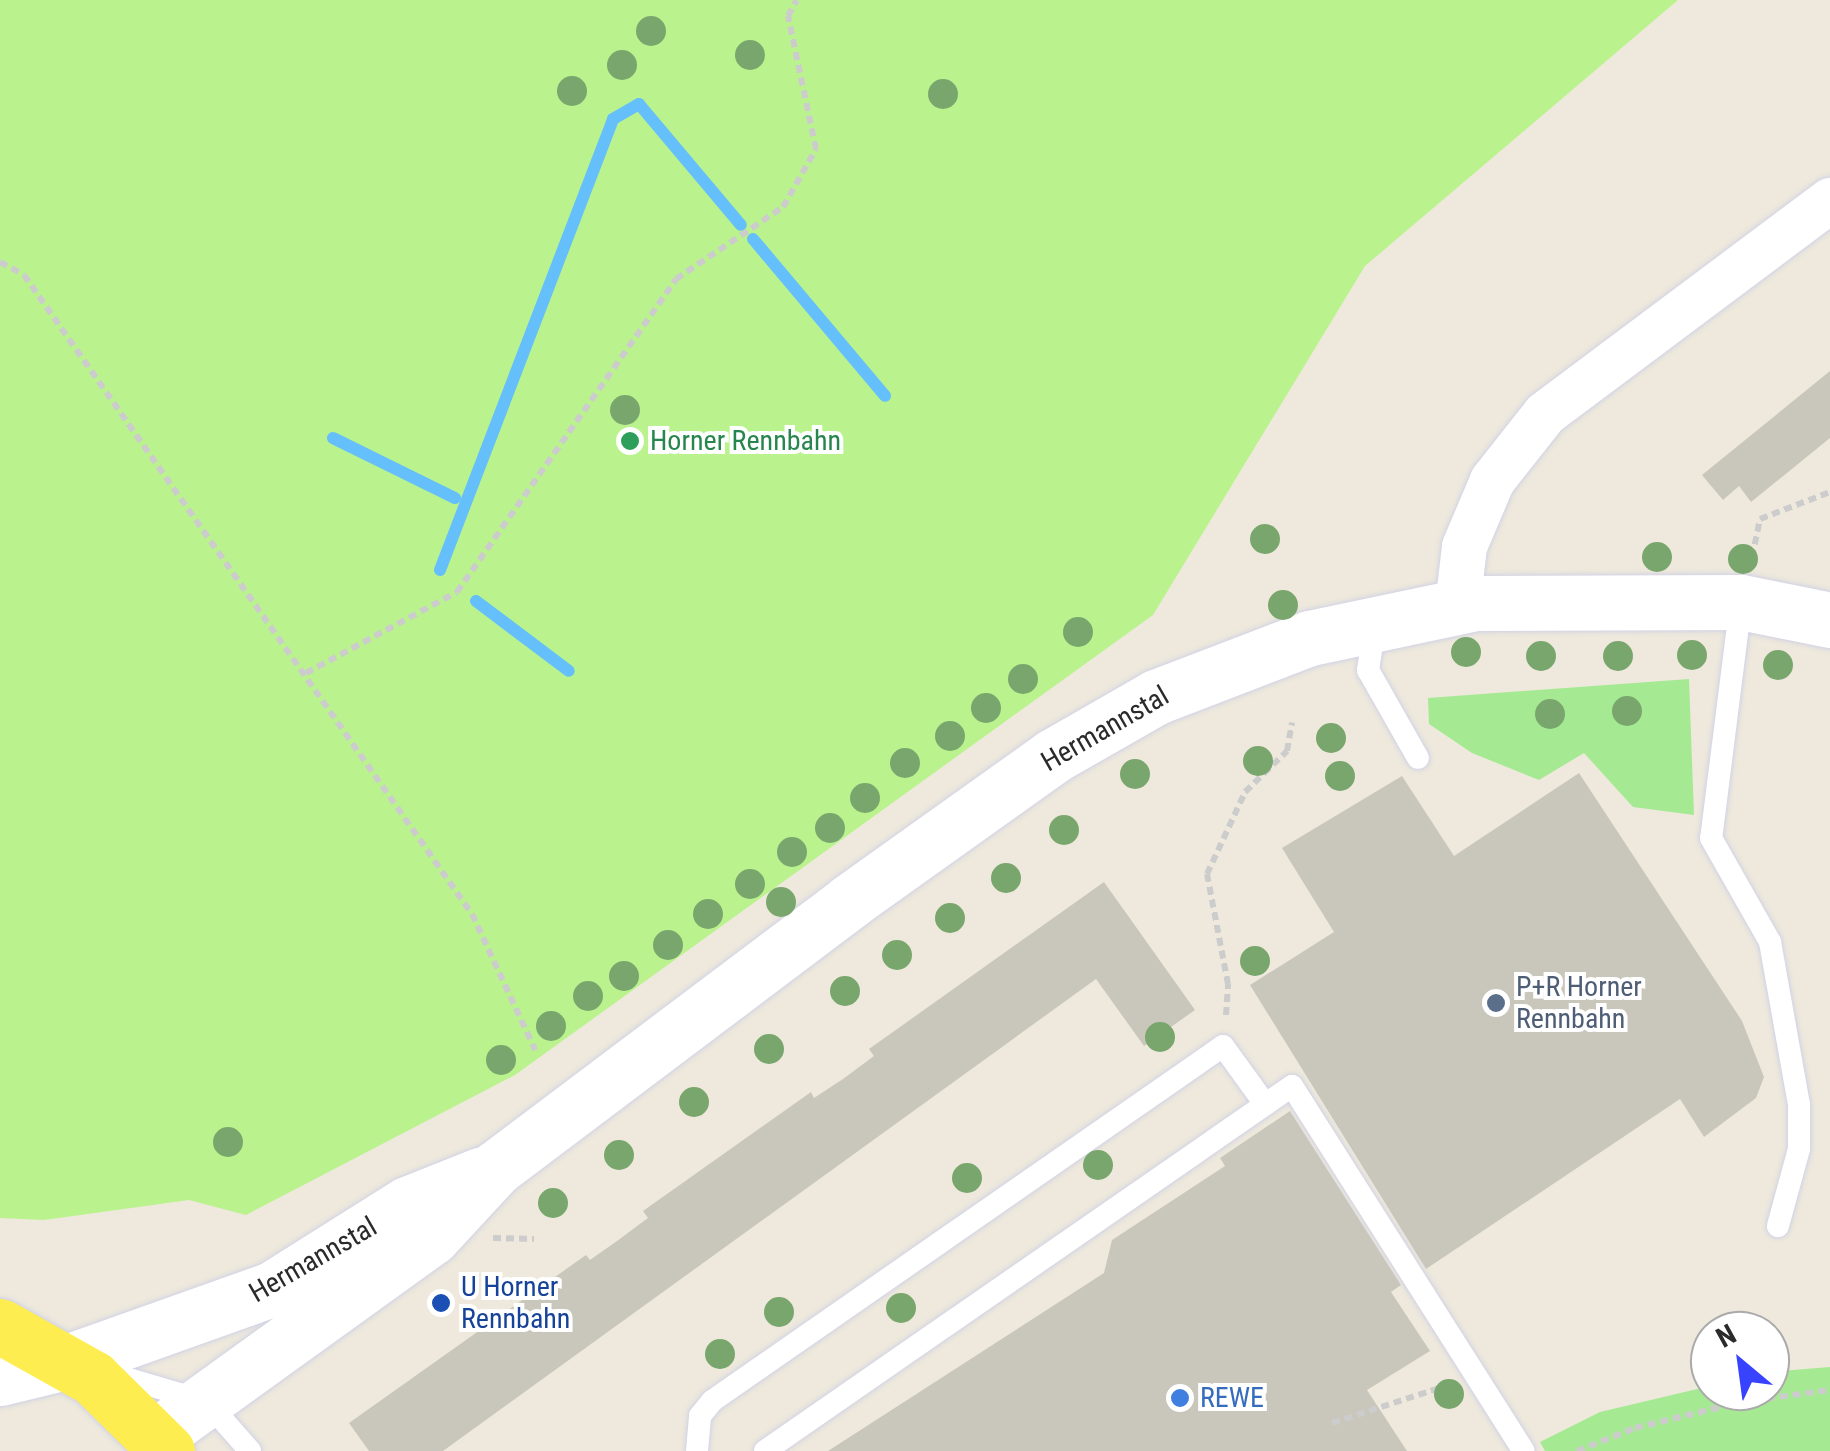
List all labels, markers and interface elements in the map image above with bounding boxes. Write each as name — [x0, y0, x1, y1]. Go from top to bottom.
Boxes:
place label: Horner Rennbahn — [650, 424, 841, 458]
marker: Horner Rennbahn — [619, 430, 641, 452]
street label: Hermannstal — [1035, 679, 1175, 779]
place label: P+R Horner Rennbahn — [1516, 970, 1642, 1036]
marker: P+R Horner Rennbahn — [1485, 992, 1507, 1014]
street label: Hermannstal — [243, 1210, 383, 1310]
place label: U Horner Rennbahn — [461, 1270, 570, 1336]
marker: U Horner Rennbahn — [430, 1292, 452, 1314]
north arrow — [1690, 1311, 1790, 1411]
text: N — [1711, 1317, 1742, 1355]
place label: REWE — [1200, 1381, 1264, 1415]
marker: REWE — [1169, 1387, 1191, 1409]

